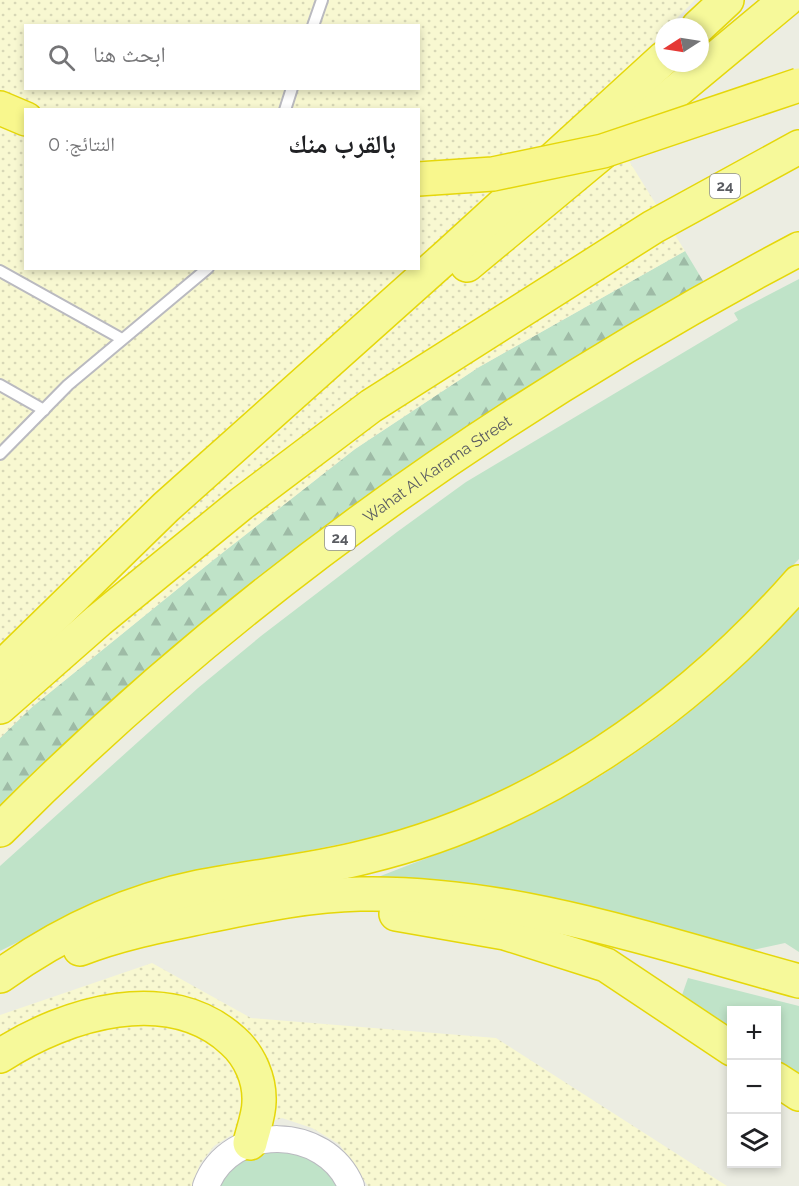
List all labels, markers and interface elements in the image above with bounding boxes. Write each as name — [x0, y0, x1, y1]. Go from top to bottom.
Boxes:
north arrow — [655, 18, 709, 72]
search box — [24, 24, 420, 90]
icon: search — [45, 41, 78, 74]
text: ابحث هنا — [93, 41, 166, 67]
text: بالقرب منك — [288, 129, 396, 159]
text: النتائج: 0 — [48, 132, 115, 156]
road number: 24 — [710, 174, 740, 198]
street label: Wahat Al Karama Street — [359, 411, 515, 527]
road number: 24 — [325, 526, 355, 550]
map controls — [727, 1006, 781, 1168]
button: + — [727, 1006, 781, 1060]
button: − — [727, 1060, 781, 1114]
button: layers — [727, 1114, 781, 1168]

